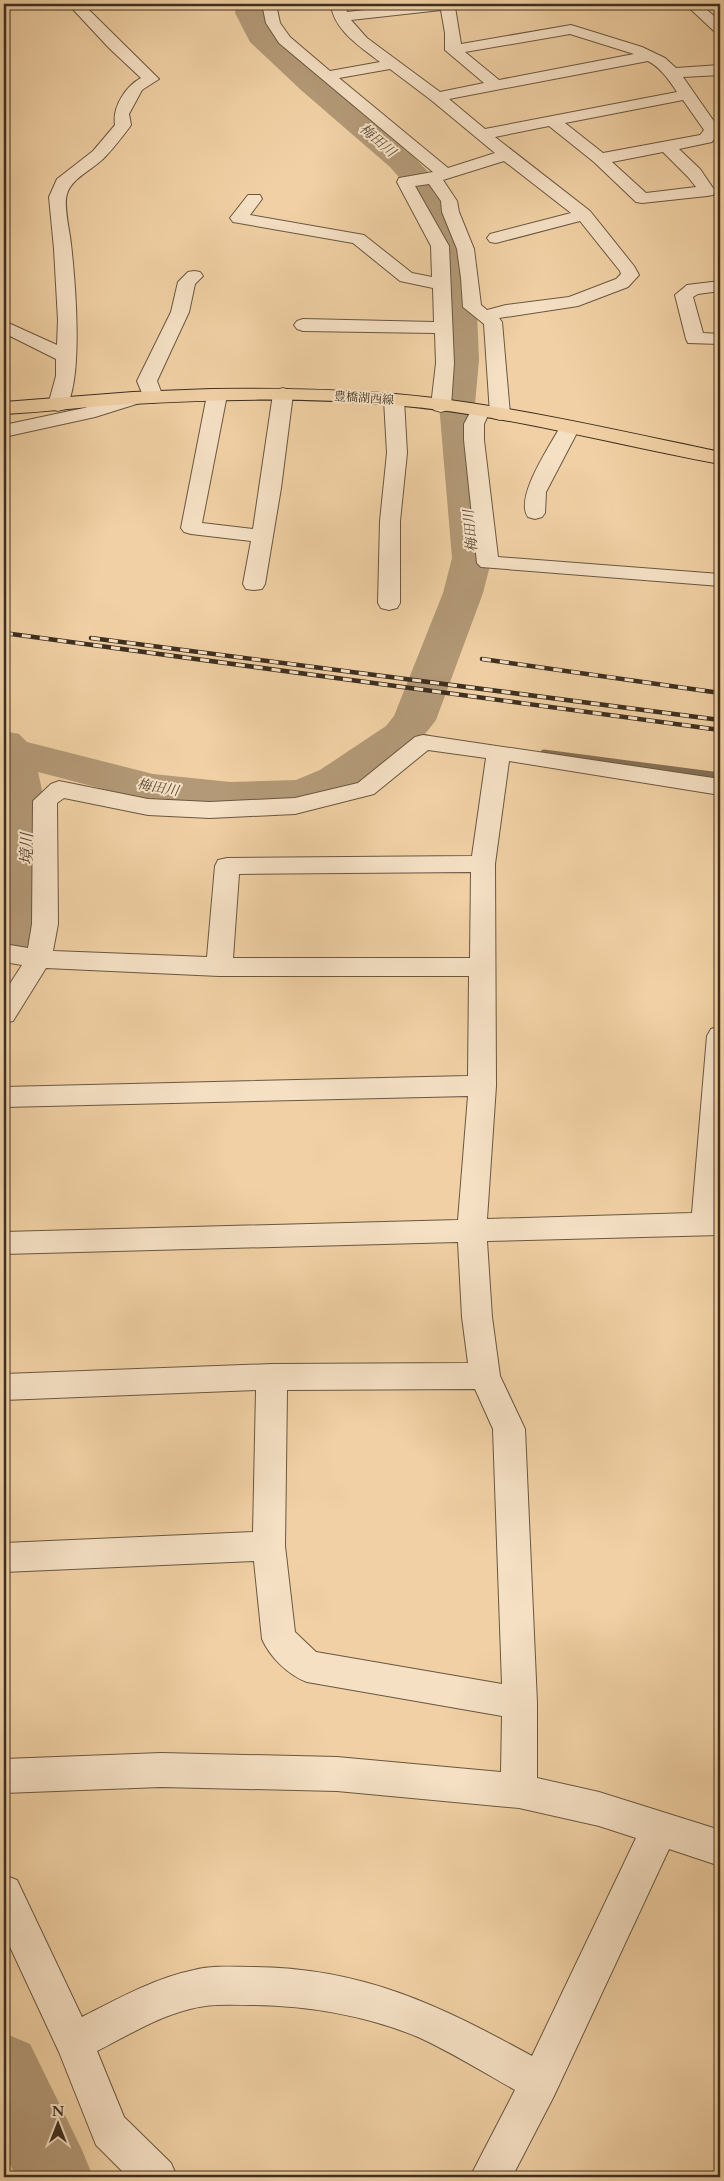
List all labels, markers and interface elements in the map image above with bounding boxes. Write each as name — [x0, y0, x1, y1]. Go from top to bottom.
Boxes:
water label: 梅田川 — [356, 119, 401, 163]
street label: 豊橋湖西線 — [334, 388, 394, 408]
water label: 梅田川 — [459, 507, 482, 553]
water label: 梅田川 — [136, 774, 182, 801]
water label: 境川 — [16, 831, 38, 865]
north arrow — [32, 2098, 82, 2148]
text: N — [52, 2102, 64, 2121]

